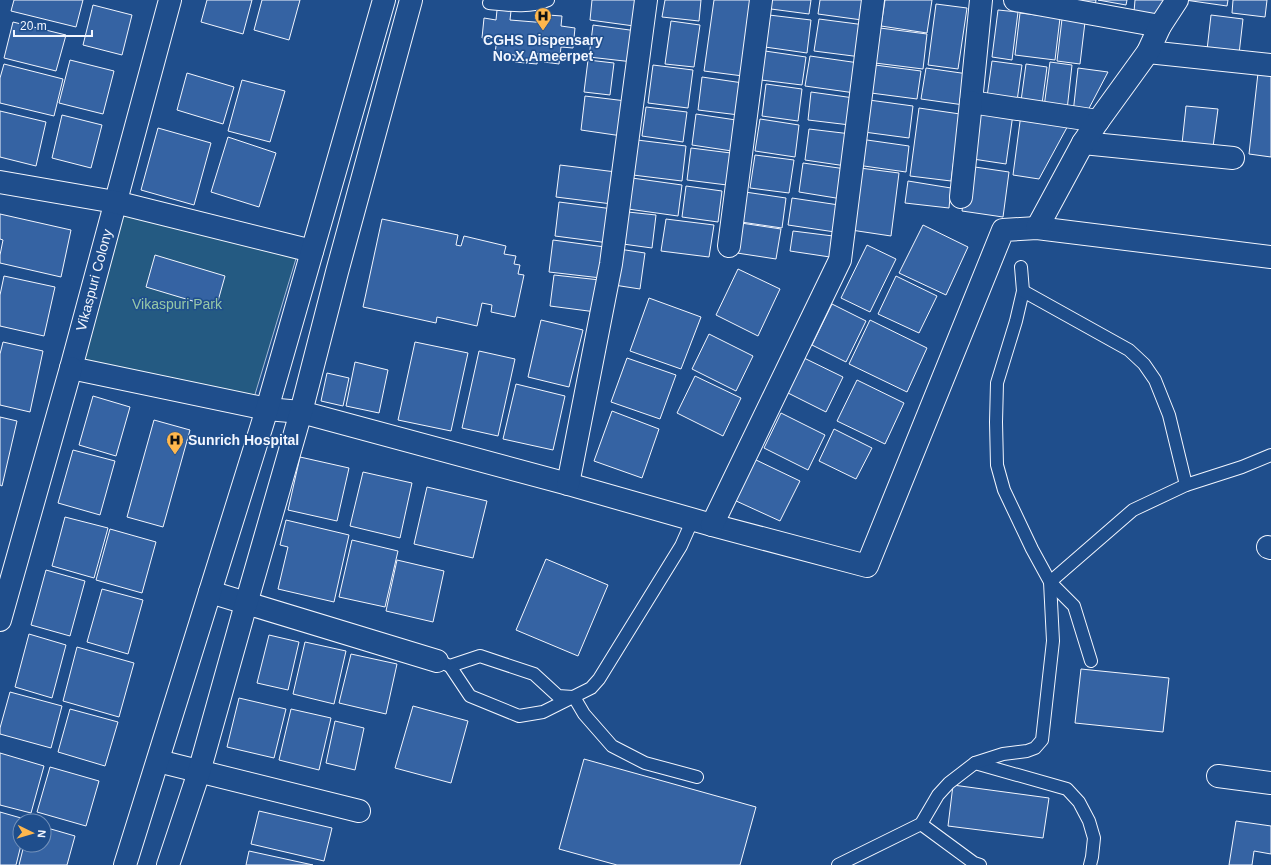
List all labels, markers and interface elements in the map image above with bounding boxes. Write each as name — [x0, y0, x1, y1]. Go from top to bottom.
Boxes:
hospital icon: CGHS Dispensary No.X,Ameerpet — [533, 6, 553, 31]
scale bar — [14, 12, 92, 38]
text: 20 m — [20, 19, 47, 33]
place label: CGHS Dispensary No.X,Ameerpet — [483, 32, 603, 64]
street label: Vikaspuri Colony — [73, 227, 115, 333]
park label: Vikaspuri Park — [132, 296, 223, 312]
hospital icon: Sunrich Hospital — [165, 430, 185, 455]
place label: Sunrich Hospital — [188, 432, 299, 448]
north arrow — [12, 813, 52, 853]
text: N — [36, 829, 48, 838]

